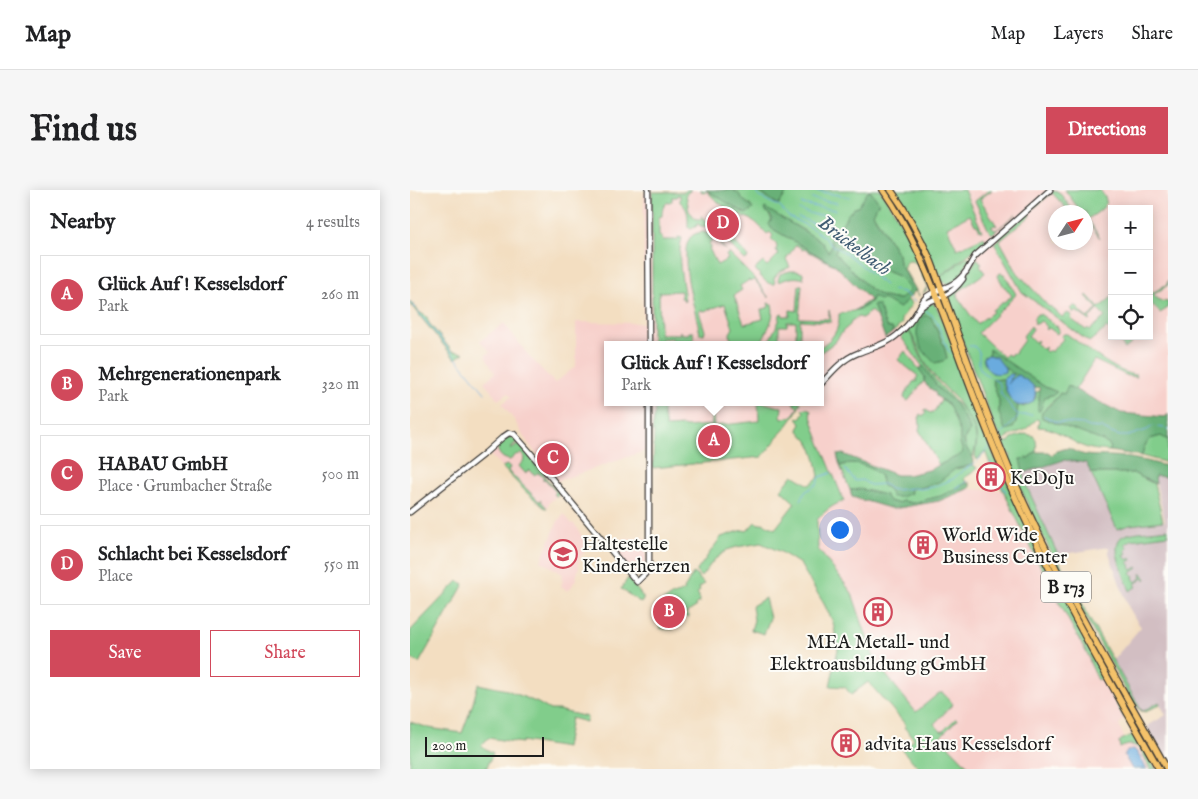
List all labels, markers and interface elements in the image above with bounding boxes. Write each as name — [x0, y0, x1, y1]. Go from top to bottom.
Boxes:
text: Map — [25, 19, 71, 50]
text: Map — [991, 23, 1025, 46]
text: Layers — [1053, 23, 1104, 46]
text: Share — [1132, 23, 1173, 46]
button: Directions — [1046, 107, 1168, 154]
text: Find us — [30, 108, 137, 153]
pin: D — [707, 205, 739, 243]
north arrow — [1048, 205, 1093, 250]
map controls — [1108, 205, 1153, 340]
button: + — [1108, 205, 1153, 250]
text: Nearby — [50, 209, 115, 236]
water label: Brückelbach — [813, 211, 896, 282]
text: 4 results — [306, 213, 360, 233]
button: − — [1108, 250, 1153, 295]
text: Glück Auf ! Kesselsdorf — [98, 273, 284, 297]
text: A — [62, 285, 72, 305]
text: 260 m — [321, 285, 359, 305]
button: locate — [1108, 295, 1153, 340]
text: Park — [98, 297, 128, 317]
popup — [604, 341, 824, 406]
text: Glück Auf ! Kesselsdorf — [621, 352, 807, 376]
text: Mehrgenerationenpark — [98, 363, 281, 387]
text: B — [62, 375, 72, 395]
text: 320 m — [322, 375, 359, 395]
text: Park — [621, 376, 651, 396]
text: Park — [98, 387, 128, 407]
pin: A — [698, 422, 730, 460]
pin: C — [537, 440, 569, 478]
text: HABAU GmbH — [98, 453, 228, 477]
building icon: KeDoJu — [976, 462, 1006, 492]
text: C — [61, 465, 73, 485]
text: 500 m — [322, 465, 359, 485]
place label: KeDoJu — [1010, 467, 1074, 491]
text: Place · Grumbacher Straße — [98, 477, 272, 497]
your location — [827, 517, 853, 543]
place label: World Wide Business Center — [942, 524, 1067, 570]
building icon: World Wide Business Center — [908, 530, 938, 560]
place label: Haltestelle Kinderherzen — [582, 533, 690, 579]
school or university icon: Haltestelle Kinderherzen — [548, 539, 578, 569]
text: Schlacht bei Kesselsdorf — [98, 543, 287, 567]
text: D — [61, 555, 73, 575]
text: 550 m — [324, 555, 359, 575]
text: Place — [98, 567, 133, 587]
road number: B 173 — [1041, 572, 1091, 602]
pin: B — [653, 593, 685, 631]
building icon: MEA Metall- und Elektroausbildung gGmbH — [863, 597, 893, 627]
button: Save — [50, 630, 200, 677]
button: Share — [210, 630, 360, 677]
place label: MEA Metall- und Elektroausbildung gGmbH — [770, 631, 986, 677]
building icon: advita Haus Kesselsdorf — [831, 728, 861, 758]
place label: advita Haus Kesselsdorf — [865, 733, 1054, 757]
scale bar — [425, 734, 544, 757]
text: 200 m — [432, 737, 466, 755]

